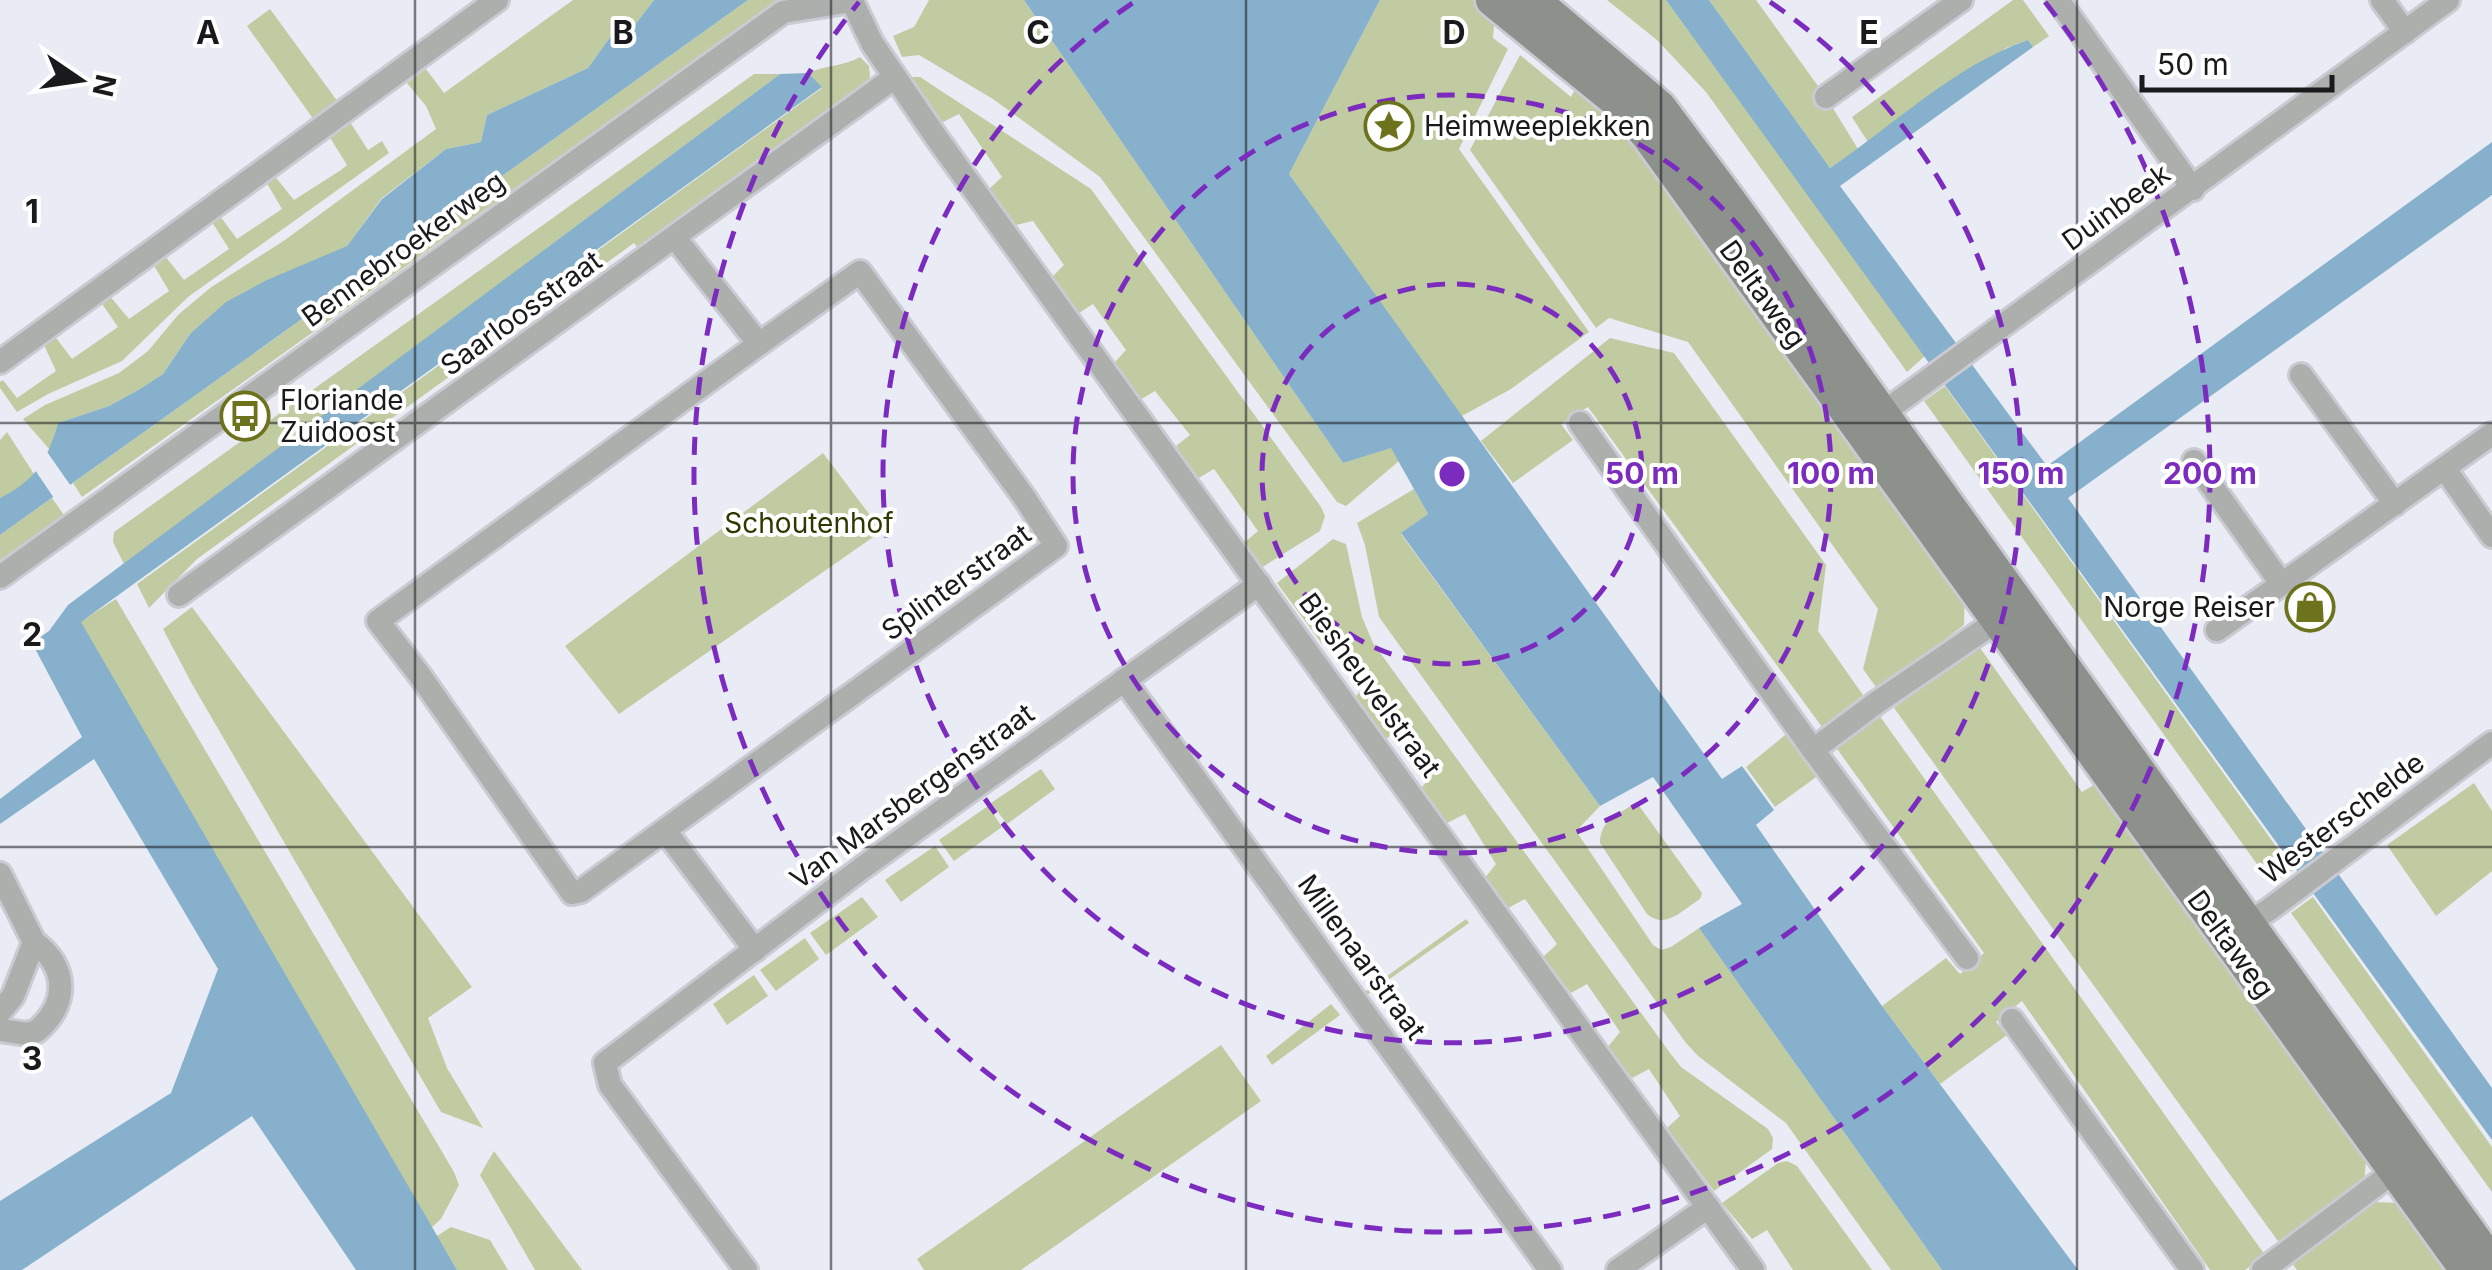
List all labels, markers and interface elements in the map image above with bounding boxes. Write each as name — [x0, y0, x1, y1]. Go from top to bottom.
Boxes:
text: A — [196, 13, 220, 52]
text: B — [612, 13, 634, 52]
text: C — [1026, 13, 1050, 52]
text: D — [1442, 13, 1466, 52]
text: E — [1859, 13, 1879, 52]
north arrow — [30, 30, 130, 130]
scale bar — [2142, 30, 2332, 92]
text: 50 m — [2157, 46, 2229, 82]
text: N — [85, 71, 123, 100]
place icon: Heimweeplekken — [1363, 100, 1415, 152]
place label: Heimweeplekken — [1424, 109, 1651, 143]
street label: Duinbeek — [2055, 156, 2177, 258]
street label: Bennebroekerweg — [295, 164, 511, 334]
text: 1 — [25, 192, 39, 231]
street label: Deltaweg — [1713, 234, 1813, 354]
street label: Saarloosstraat — [434, 243, 608, 383]
place label: Floriande Zuidoost — [280, 383, 404, 449]
bus stop icon: Floriande Zuidoost — [219, 390, 271, 442]
text: 50 m — [1605, 455, 1679, 491]
text: 100 m — [1787, 455, 1875, 491]
text: 150 m — [1978, 455, 2064, 491]
text: 200 m — [2163, 455, 2257, 491]
centre of rings — [1434, 456, 1470, 492]
park label: Schoutenhof — [724, 506, 894, 540]
street label: Splinterstraat — [875, 517, 1037, 647]
shop icon: Norge Reiser — [2284, 581, 2336, 633]
street label: Biesheuvelstraat — [1292, 586, 1448, 784]
place label: Norge Reiser — [2103, 590, 2275, 624]
text: 2 — [22, 615, 42, 654]
street label: Van Marsbergenstraat — [783, 696, 1041, 896]
street label: Westerschelde — [2253, 745, 2431, 891]
street label: Millenaarstraat — [1291, 868, 1433, 1046]
street label: Deltaweg — [2181, 884, 2281, 1004]
text: 3 — [22, 1039, 42, 1078]

